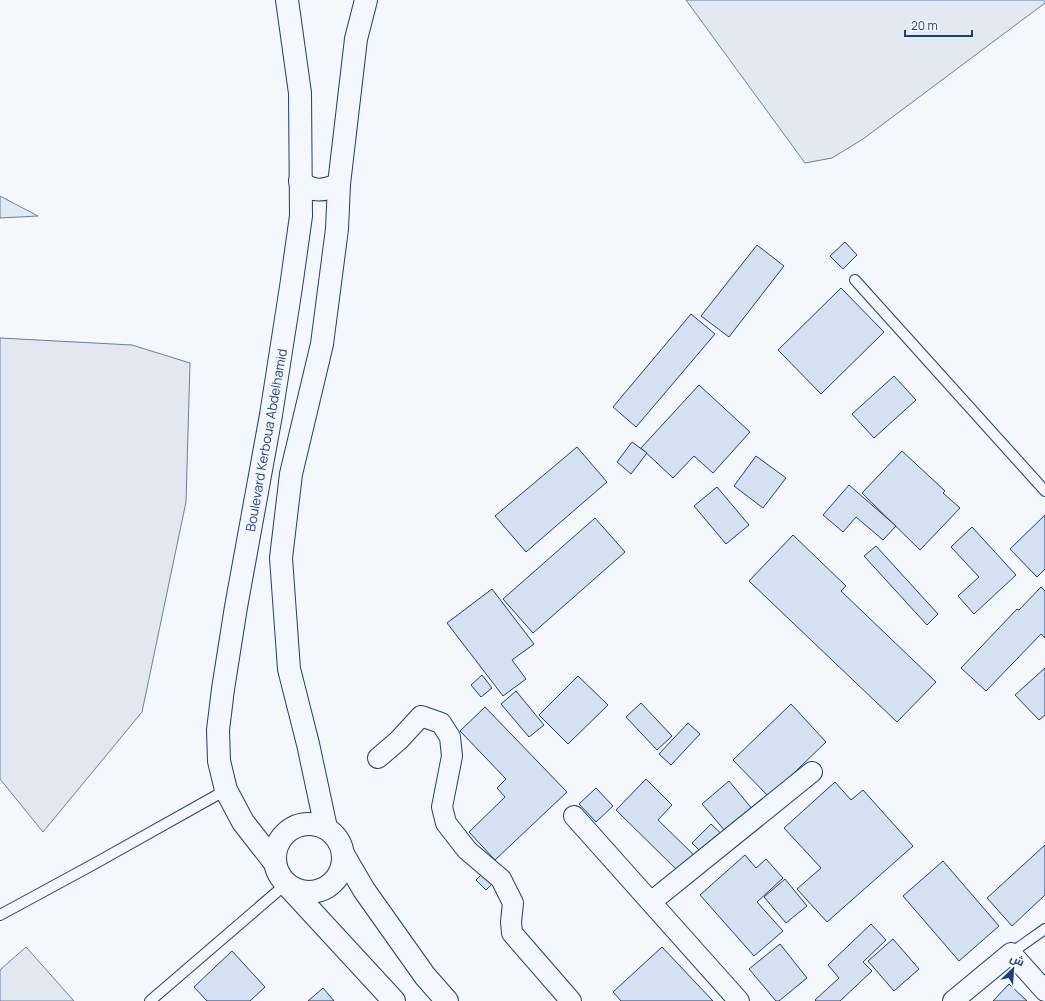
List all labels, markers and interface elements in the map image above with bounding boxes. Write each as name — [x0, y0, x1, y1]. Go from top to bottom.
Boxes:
scale bar — [905, 12, 972, 38]
text: 20 m — [911, 17, 938, 34]
street label: Boulevard Kerboua Abdelhamid — [241, 347, 291, 533]
north arrow — [993, 949, 1033, 989]
text: ش — [1008, 950, 1027, 969]

